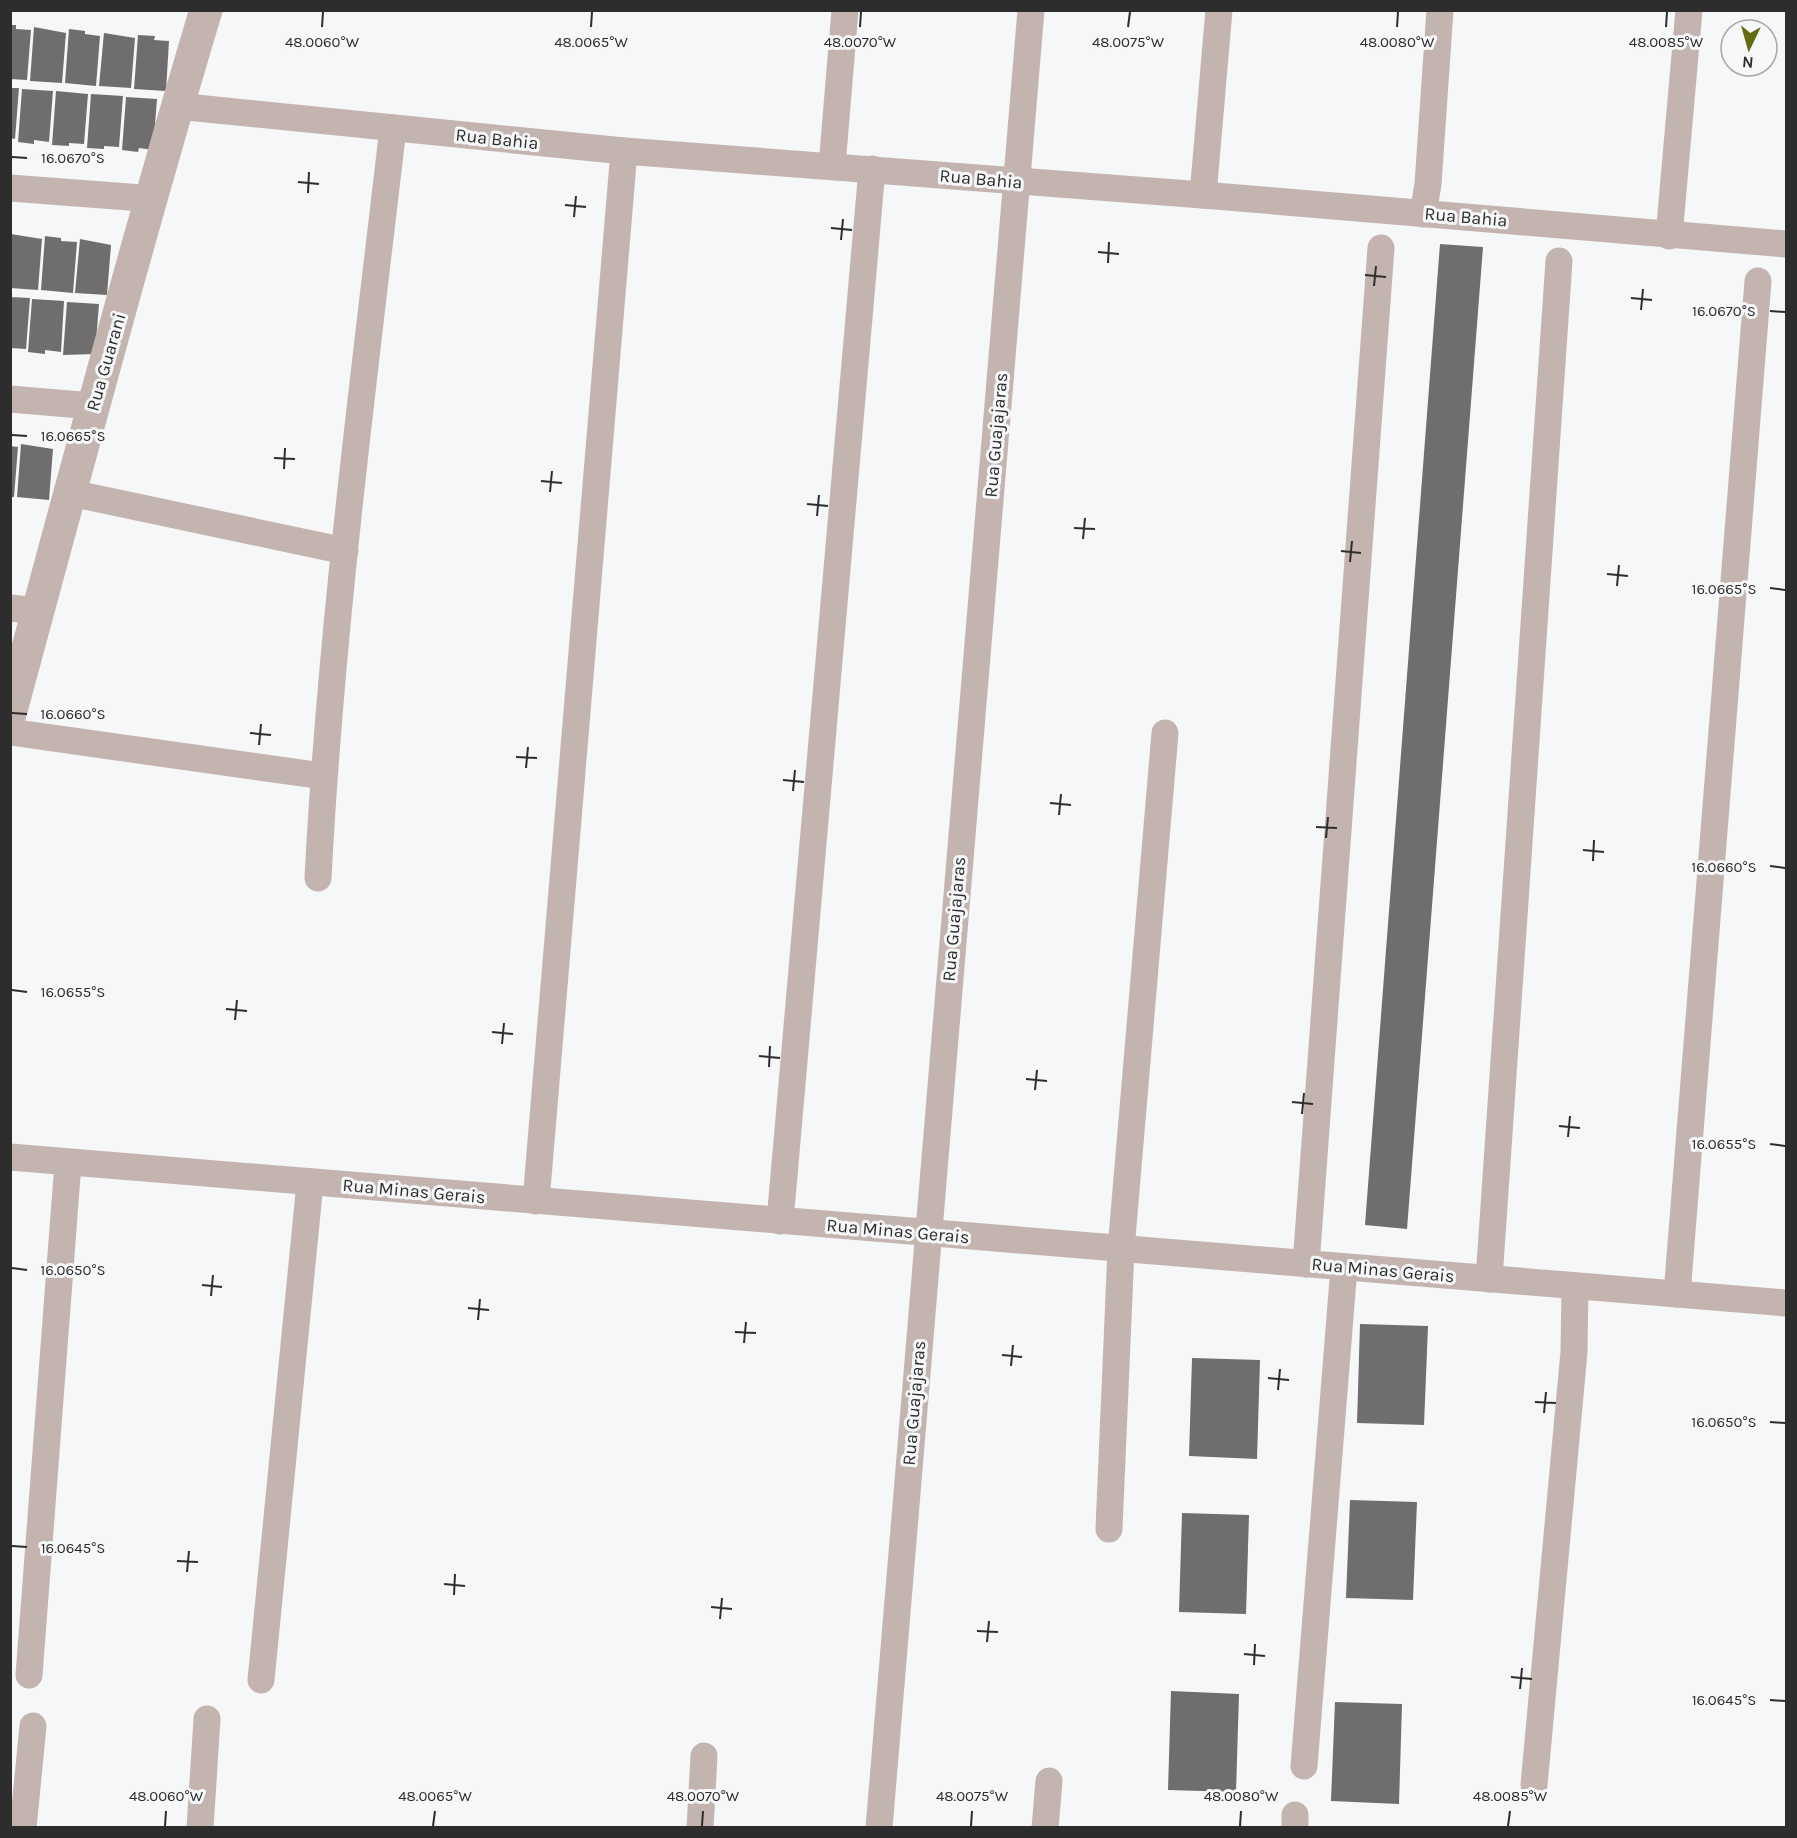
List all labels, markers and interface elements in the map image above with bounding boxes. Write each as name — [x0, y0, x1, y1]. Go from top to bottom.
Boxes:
north arrow — [1719, 18, 1779, 78]
text: 48.0060°W — [285, 33, 360, 51]
text: 48.0065°W — [554, 33, 628, 51]
text: 48.0070°W — [824, 33, 897, 51]
text: 48.0075°W — [1092, 33, 1165, 51]
text: 48.0080°W — [1360, 33, 1435, 51]
text: 48.0085°W — [1629, 33, 1704, 51]
text: N — [1741, 52, 1754, 72]
street label: Rua Bahia — [454, 124, 540, 154]
text: 16.0670°S — [41, 149, 105, 167]
street label: Rua Bahia — [939, 164, 1023, 194]
street label: Rua Bahia — [1424, 202, 1508, 232]
text: 16.0670°S — [1692, 302, 1756, 320]
street label: Rua Guarani — [81, 310, 131, 414]
street label: Rua Guajajaras — [980, 372, 1012, 498]
text: 16.0665°S — [41, 427, 105, 445]
text: 16.0665°S — [1692, 580, 1756, 598]
text: 16.0660°S — [40, 705, 106, 723]
street label: Rua Guajajaras — [938, 856, 970, 982]
text: 16.0660°S — [1691, 858, 1757, 876]
text: 16.0655°S — [41, 983, 105, 1001]
text: 16.0655°S — [1692, 1135, 1756, 1153]
street label: Rua Minas Gerais — [342, 1174, 486, 1208]
street label: Rua Minas Gerais — [826, 1214, 970, 1248]
street label: Rua Minas Gerais — [1311, 1253, 1455, 1287]
text: 16.0650°S — [40, 1261, 106, 1279]
street label: Rua Guajajaras — [898, 1340, 930, 1466]
text: 16.0650°S — [1691, 1413, 1757, 1431]
text: 16.0645°S — [41, 1539, 105, 1557]
text: 16.0645°S — [1692, 1691, 1756, 1709]
text: 48.0060°W — [129, 1787, 204, 1805]
text: 48.0065°W — [398, 1787, 472, 1805]
text: 48.0070°W — [667, 1787, 740, 1805]
text: 48.0075°W — [936, 1787, 1009, 1805]
text: 48.0080°W — [1204, 1787, 1279, 1805]
text: 48.0085°W — [1473, 1787, 1548, 1805]

